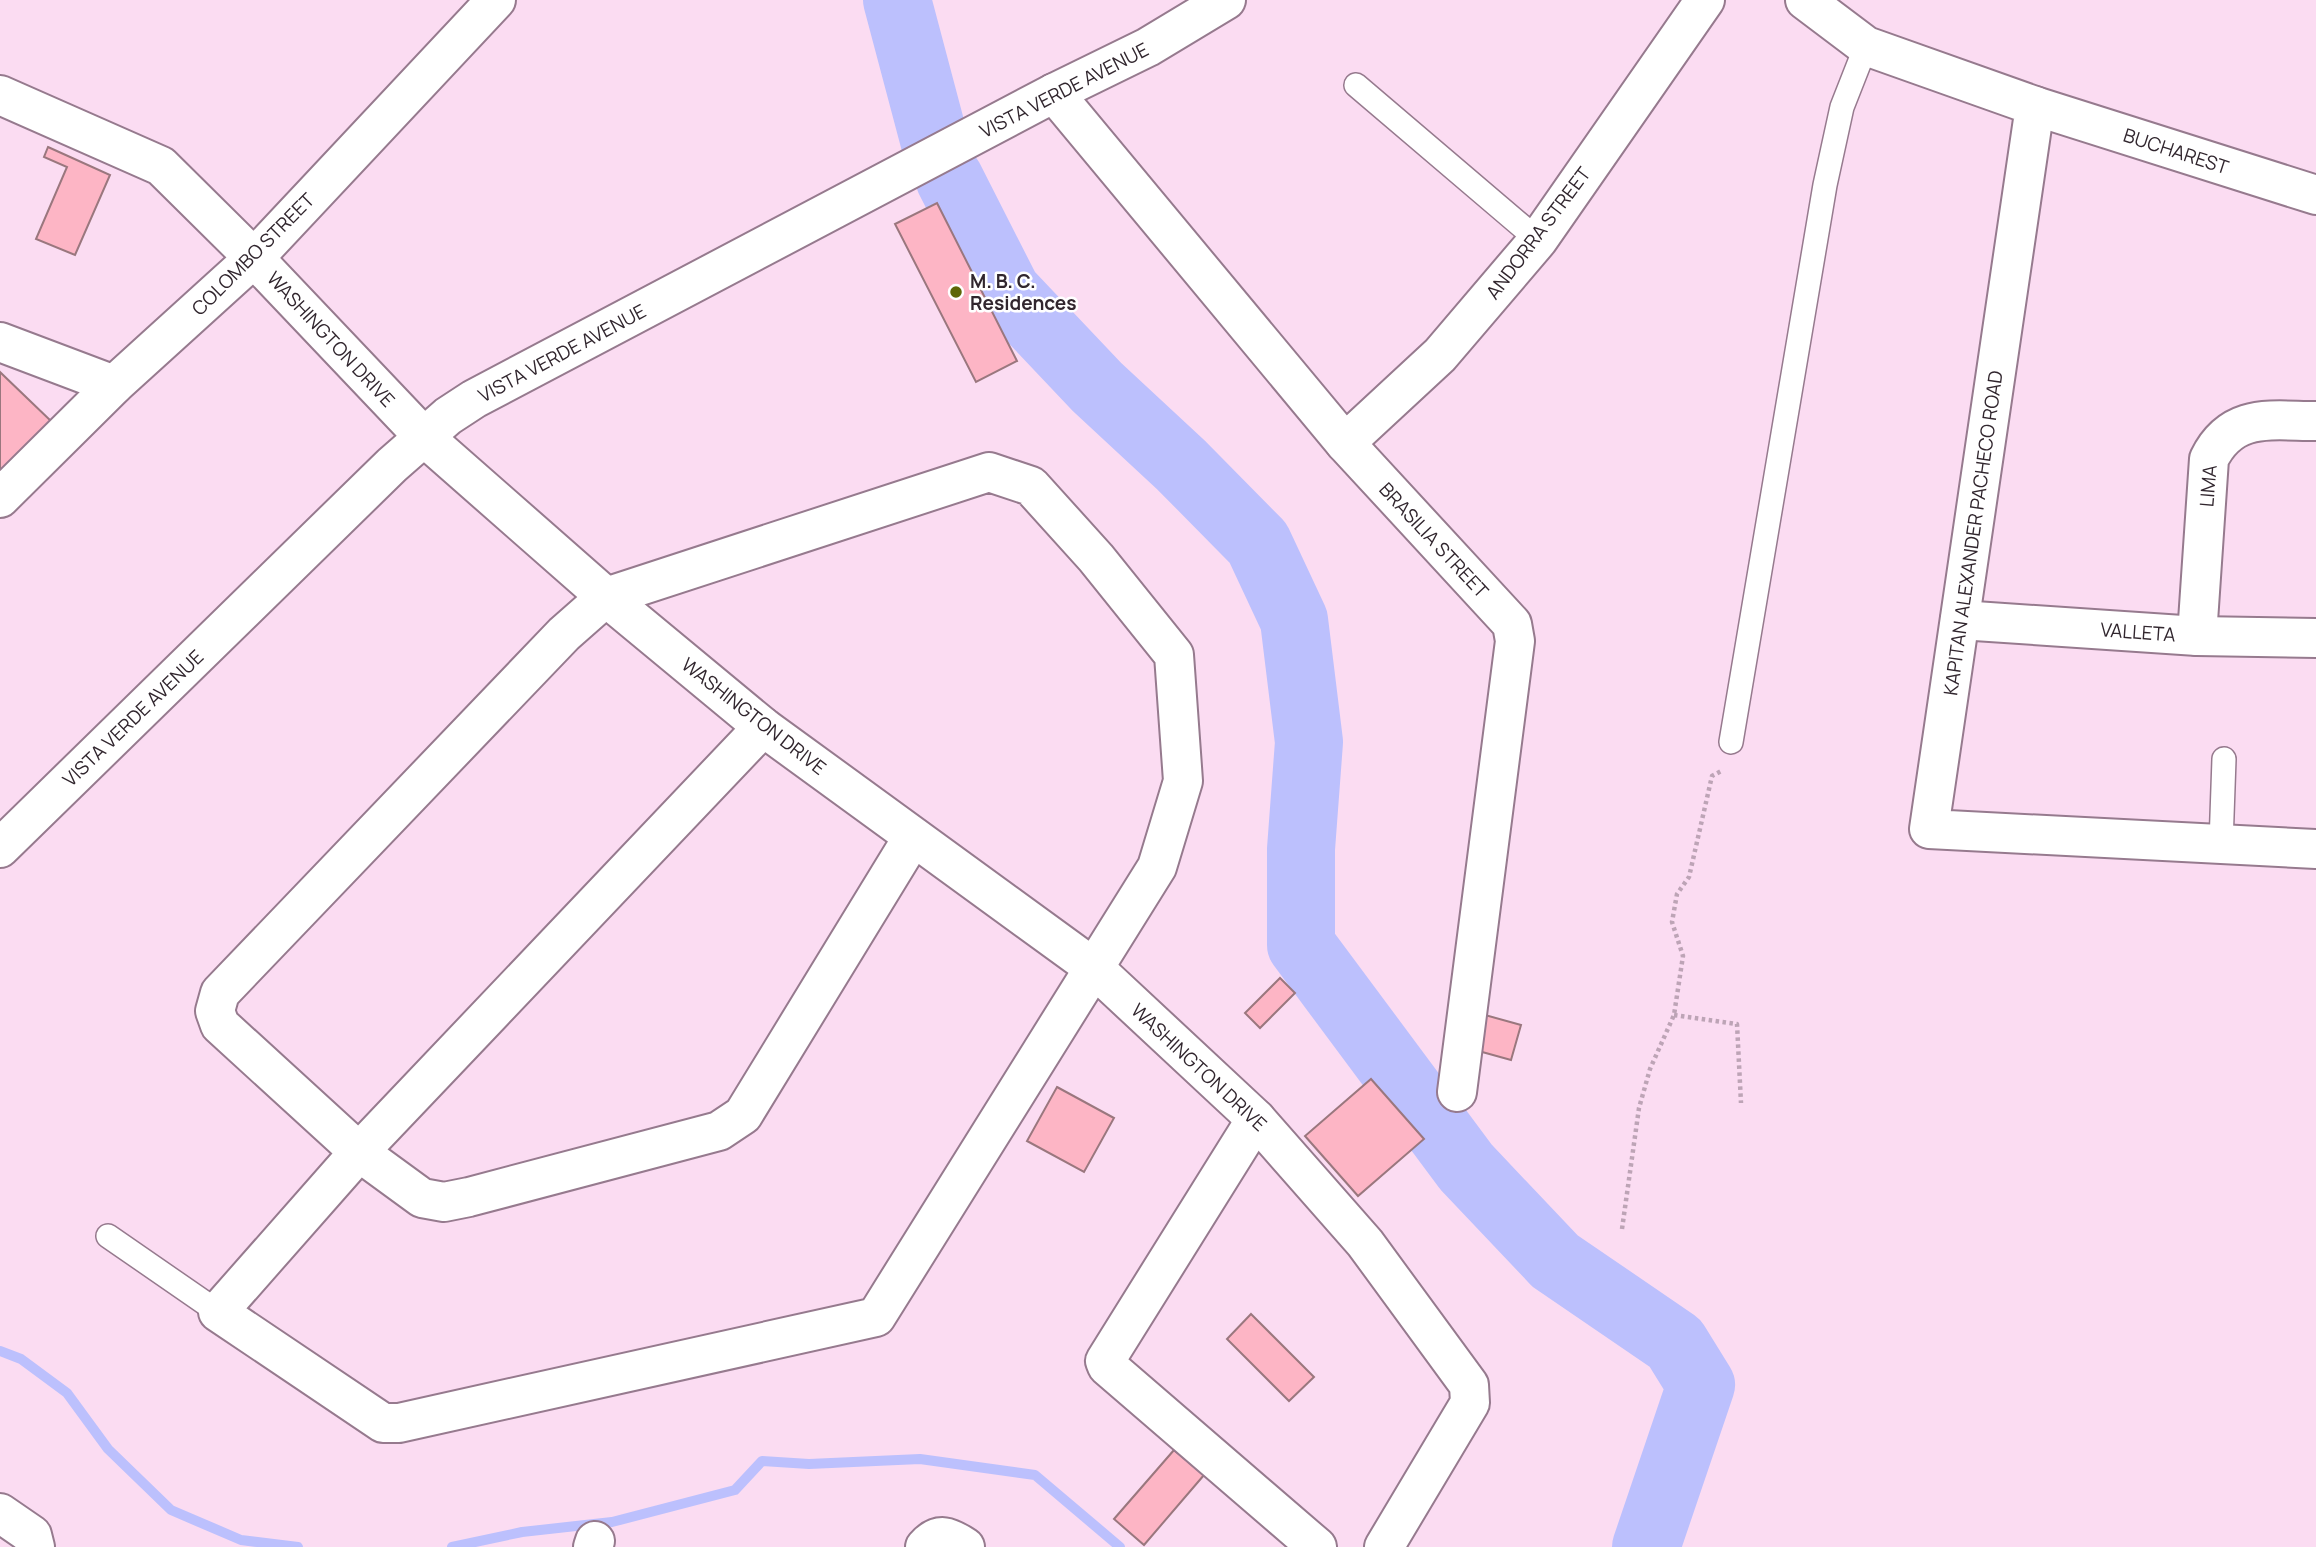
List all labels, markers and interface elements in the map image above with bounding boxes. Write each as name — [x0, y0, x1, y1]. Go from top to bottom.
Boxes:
street label: VISTA VERDE AVENUE — [975, 36, 1153, 144]
street label: BUCHAREST — [2120, 122, 2232, 180]
street label: ANDORRA STREET — [1480, 161, 1597, 304]
street label: COLOMBO STREET — [186, 186, 321, 321]
street label: WASHINGTON DRIVE — [261, 266, 401, 412]
place label: M. B. C. Residences — [970, 268, 1077, 316]
marker: M. B. C. Residences — [948, 284, 964, 300]
street label: VISTA VERDE AVENUE — [474, 298, 650, 408]
street label: KAPITAN ALEXANDER PACHECO ROAD — [1937, 369, 2009, 697]
street label: LIMA — [2193, 464, 2223, 508]
street label: BRASILIA STREET — [1374, 476, 1495, 604]
street label: VALLETA — [2099, 616, 2177, 648]
street label: VISTA VERDE AVENUE — [57, 644, 209, 792]
street label: WASHINGTON DRIVE — [676, 651, 832, 781]
street label: WASHINGTON DRIVE — [1126, 997, 1272, 1137]

